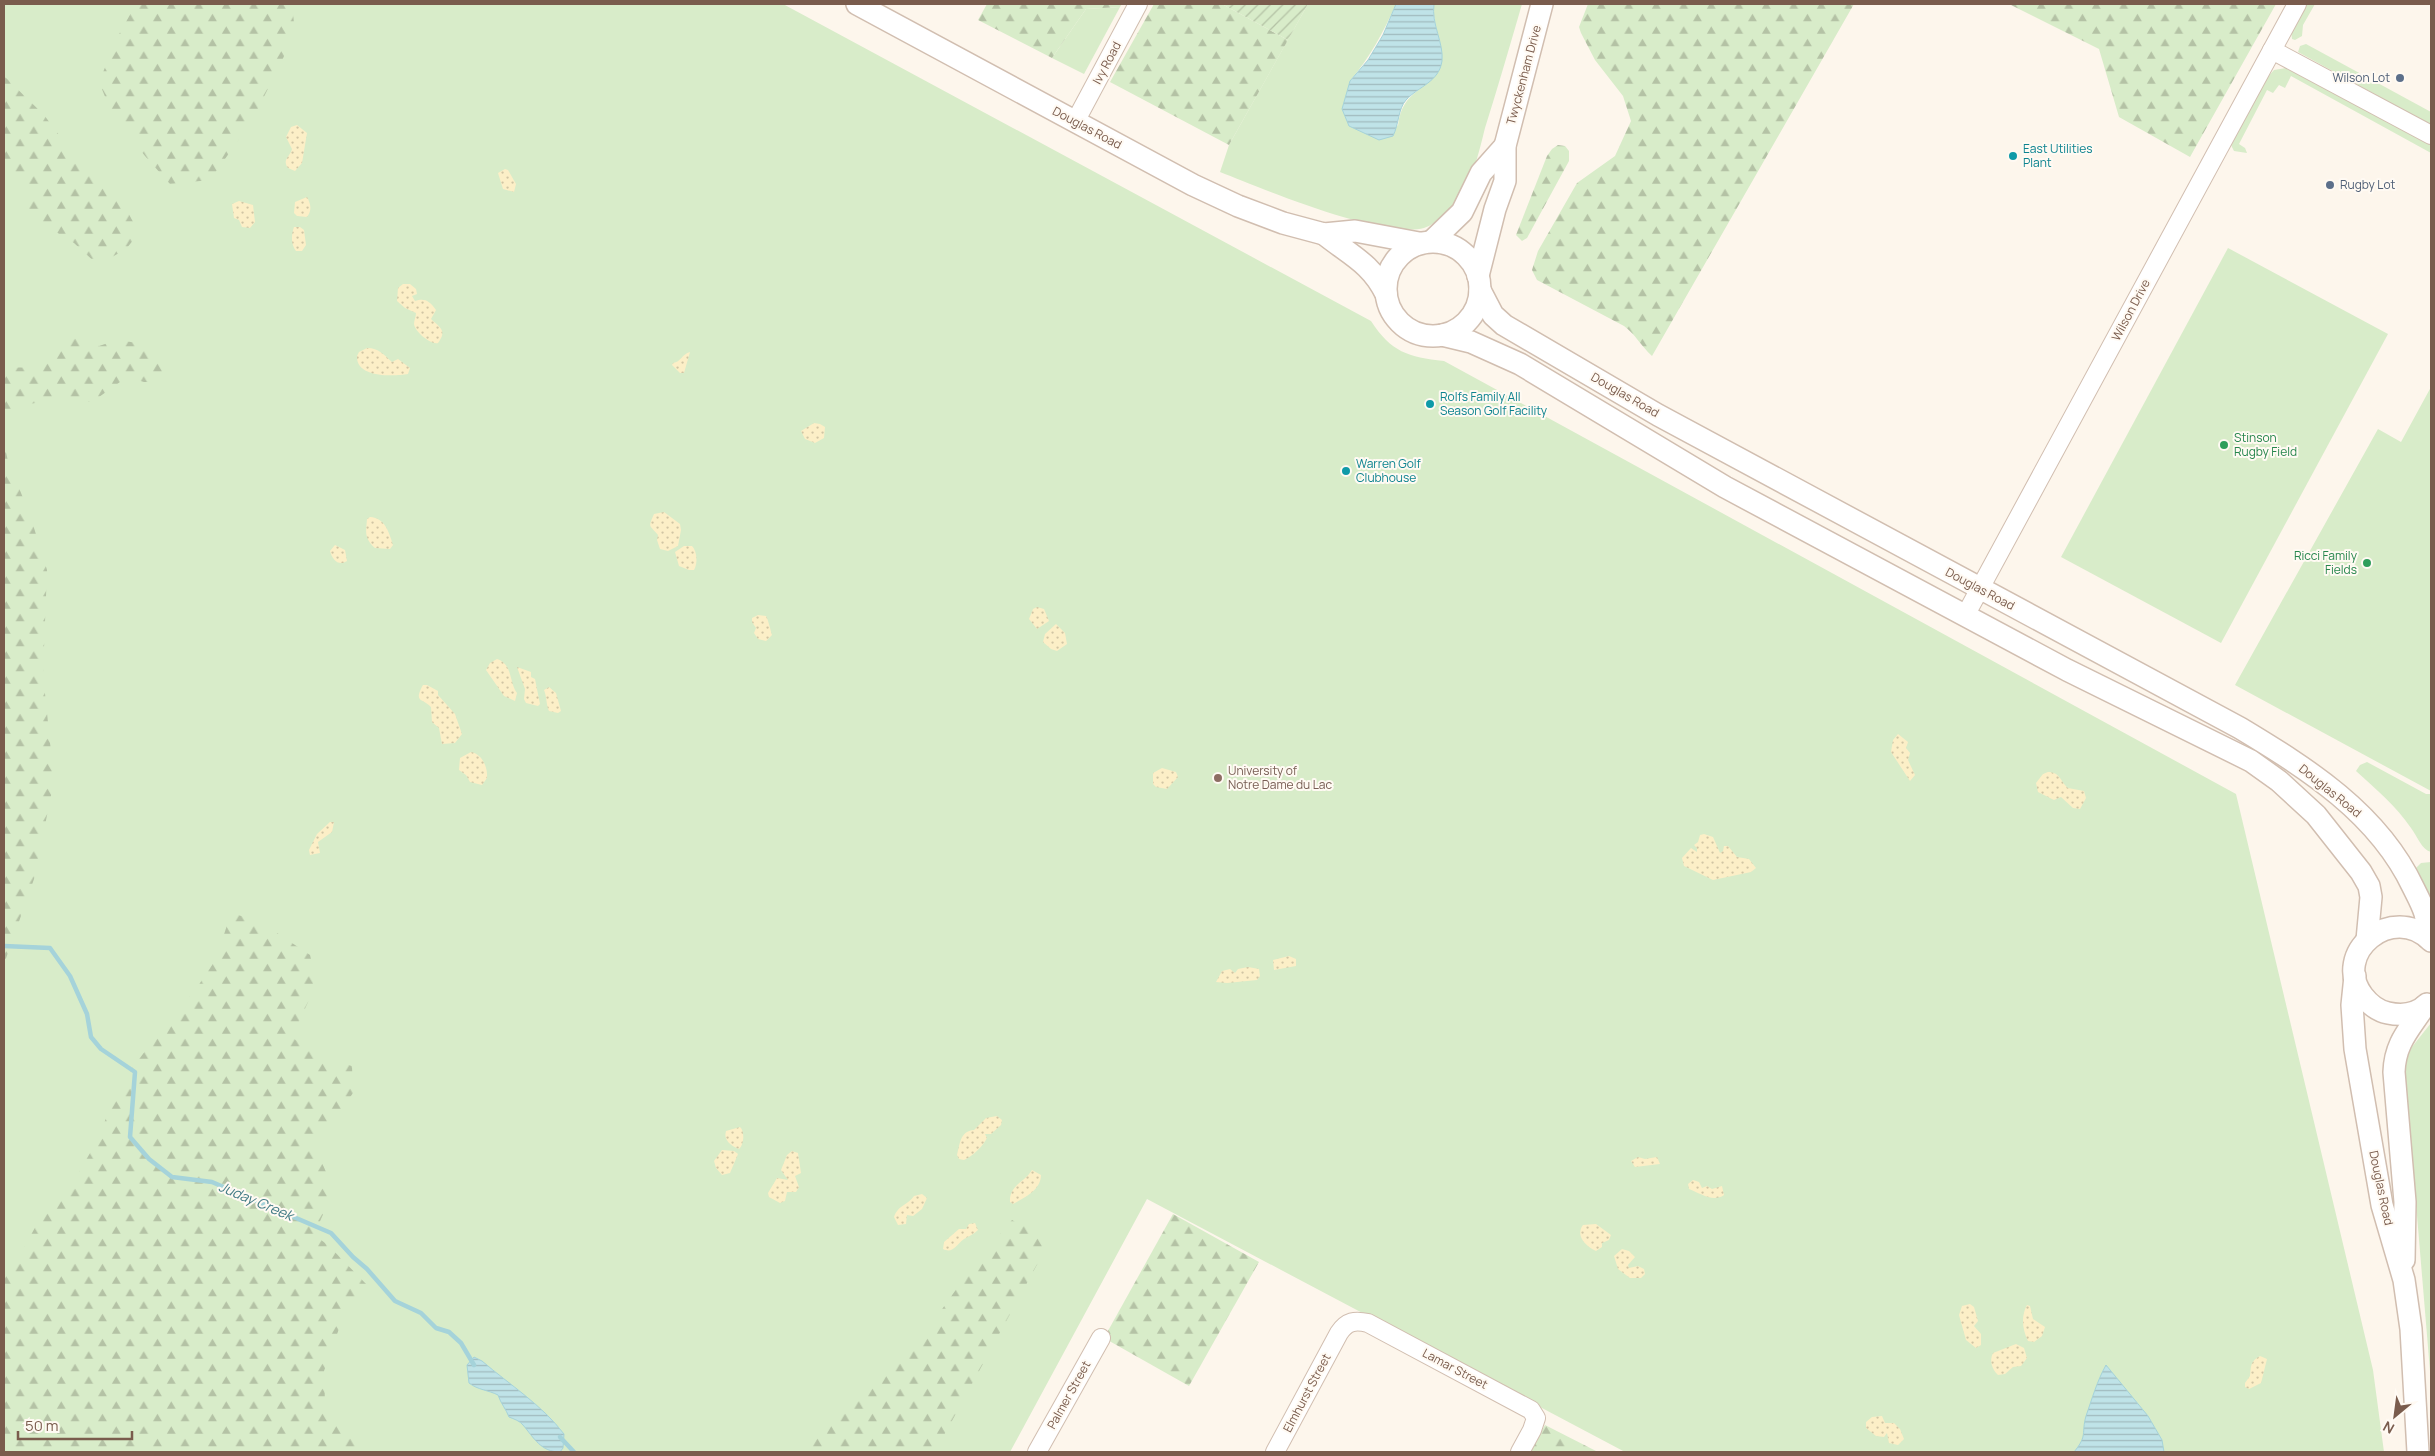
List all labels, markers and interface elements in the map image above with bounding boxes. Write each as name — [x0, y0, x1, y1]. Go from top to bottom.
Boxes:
street label: Twyckenham Drive — [1502, 23, 1545, 127]
street label: Ivy Road — [1088, 38, 1125, 87]
place label: Wilson Lot — [2332, 69, 2390, 86]
marker: Wilson Lot — [2394, 72, 2406, 84]
street label: Douglas Road — [1050, 102, 1125, 153]
place label: East Utilities Plant — [2023, 140, 2093, 171]
marker: East Utilities Plant — [2007, 150, 2019, 162]
place label: Rugby Lot — [2340, 176, 2396, 193]
marker: Rugby Lot — [2324, 179, 2336, 191]
street label: Wilson Drive — [2107, 276, 2154, 344]
street label: Douglas Road — [1588, 368, 1662, 421]
place label: Rolfs Family All Season Golf Facility — [1440, 388, 1548, 419]
marker: Rolfs Family All Season Golf Facility — [1424, 398, 1436, 410]
place label: Stinson Rugby Field — [2234, 429, 2297, 460]
marker: Stinson Rugby Field — [2218, 439, 2230, 451]
place label: Warren Golf Clubhouse — [1356, 455, 1422, 486]
marker: Warren Golf Clubhouse — [1340, 465, 1352, 477]
place label: Ricci Family Fields — [2294, 547, 2358, 578]
marker: Ricci Family Fields — [2361, 557, 2373, 569]
street label: Douglas Road — [1943, 563, 2018, 614]
street label: Douglas Road — [2295, 760, 2365, 821]
place label: University of Notre Dame du Lac — [1228, 762, 1332, 793]
marker: University of Notre Dame du Lac — [1212, 772, 1224, 784]
street label: Douglas Road — [2365, 1149, 2398, 1227]
water label: Juday Creek — [216, 1176, 298, 1225]
street label: Lamar Street — [1420, 1344, 1491, 1393]
street label: Elmhurst Street — [1279, 1350, 1335, 1435]
street label: Palmer Street — [1043, 1357, 1094, 1432]
north arrow — [2370, 1391, 2420, 1441]
scale bar — [18, 1408, 131, 1440]
text: 50 m — [25, 1415, 59, 1436]
text: N — [2379, 1417, 2397, 1439]

